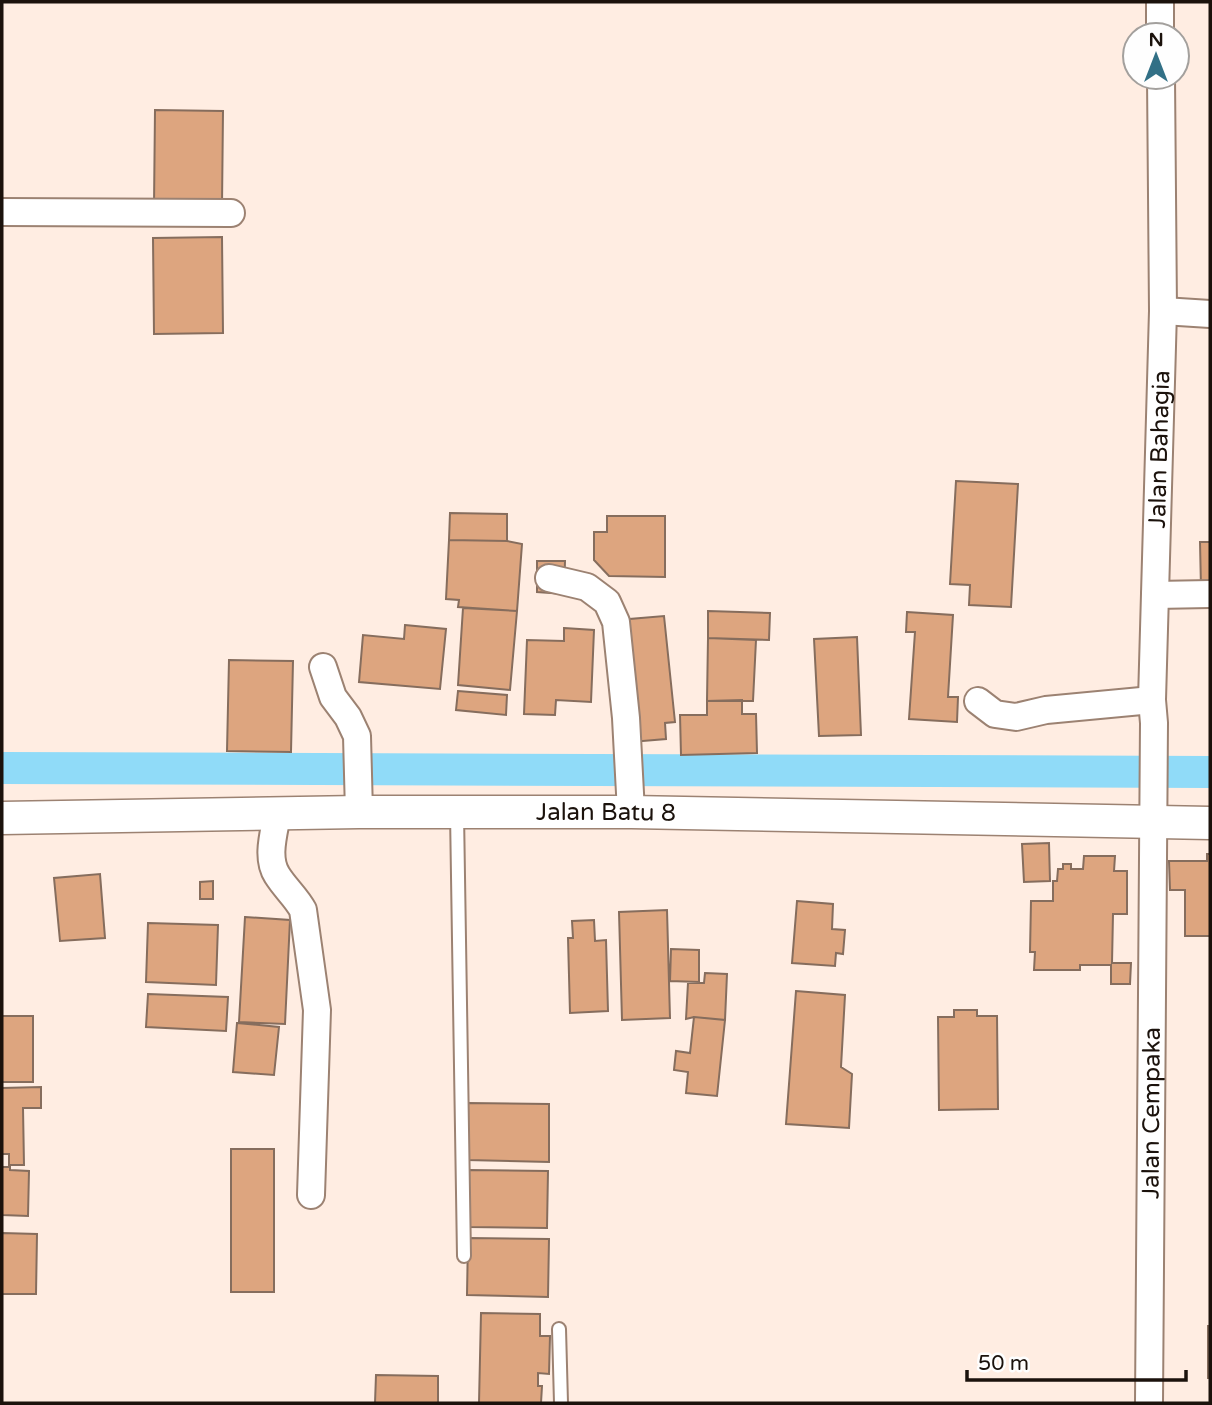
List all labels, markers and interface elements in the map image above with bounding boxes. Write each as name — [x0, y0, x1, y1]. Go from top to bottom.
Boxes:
north arrow — [1121, 21, 1191, 91]
text: N — [1148, 29, 1164, 51]
street label: Jalan Bahagia — [1143, 370, 1176, 529]
street label: Jalan Batu 8 — [536, 798, 676, 828]
street label: Jalan Cempaka — [1137, 1027, 1167, 1199]
scale bar — [967, 1338, 1186, 1382]
text: 50 m — [978, 1351, 1029, 1376]

